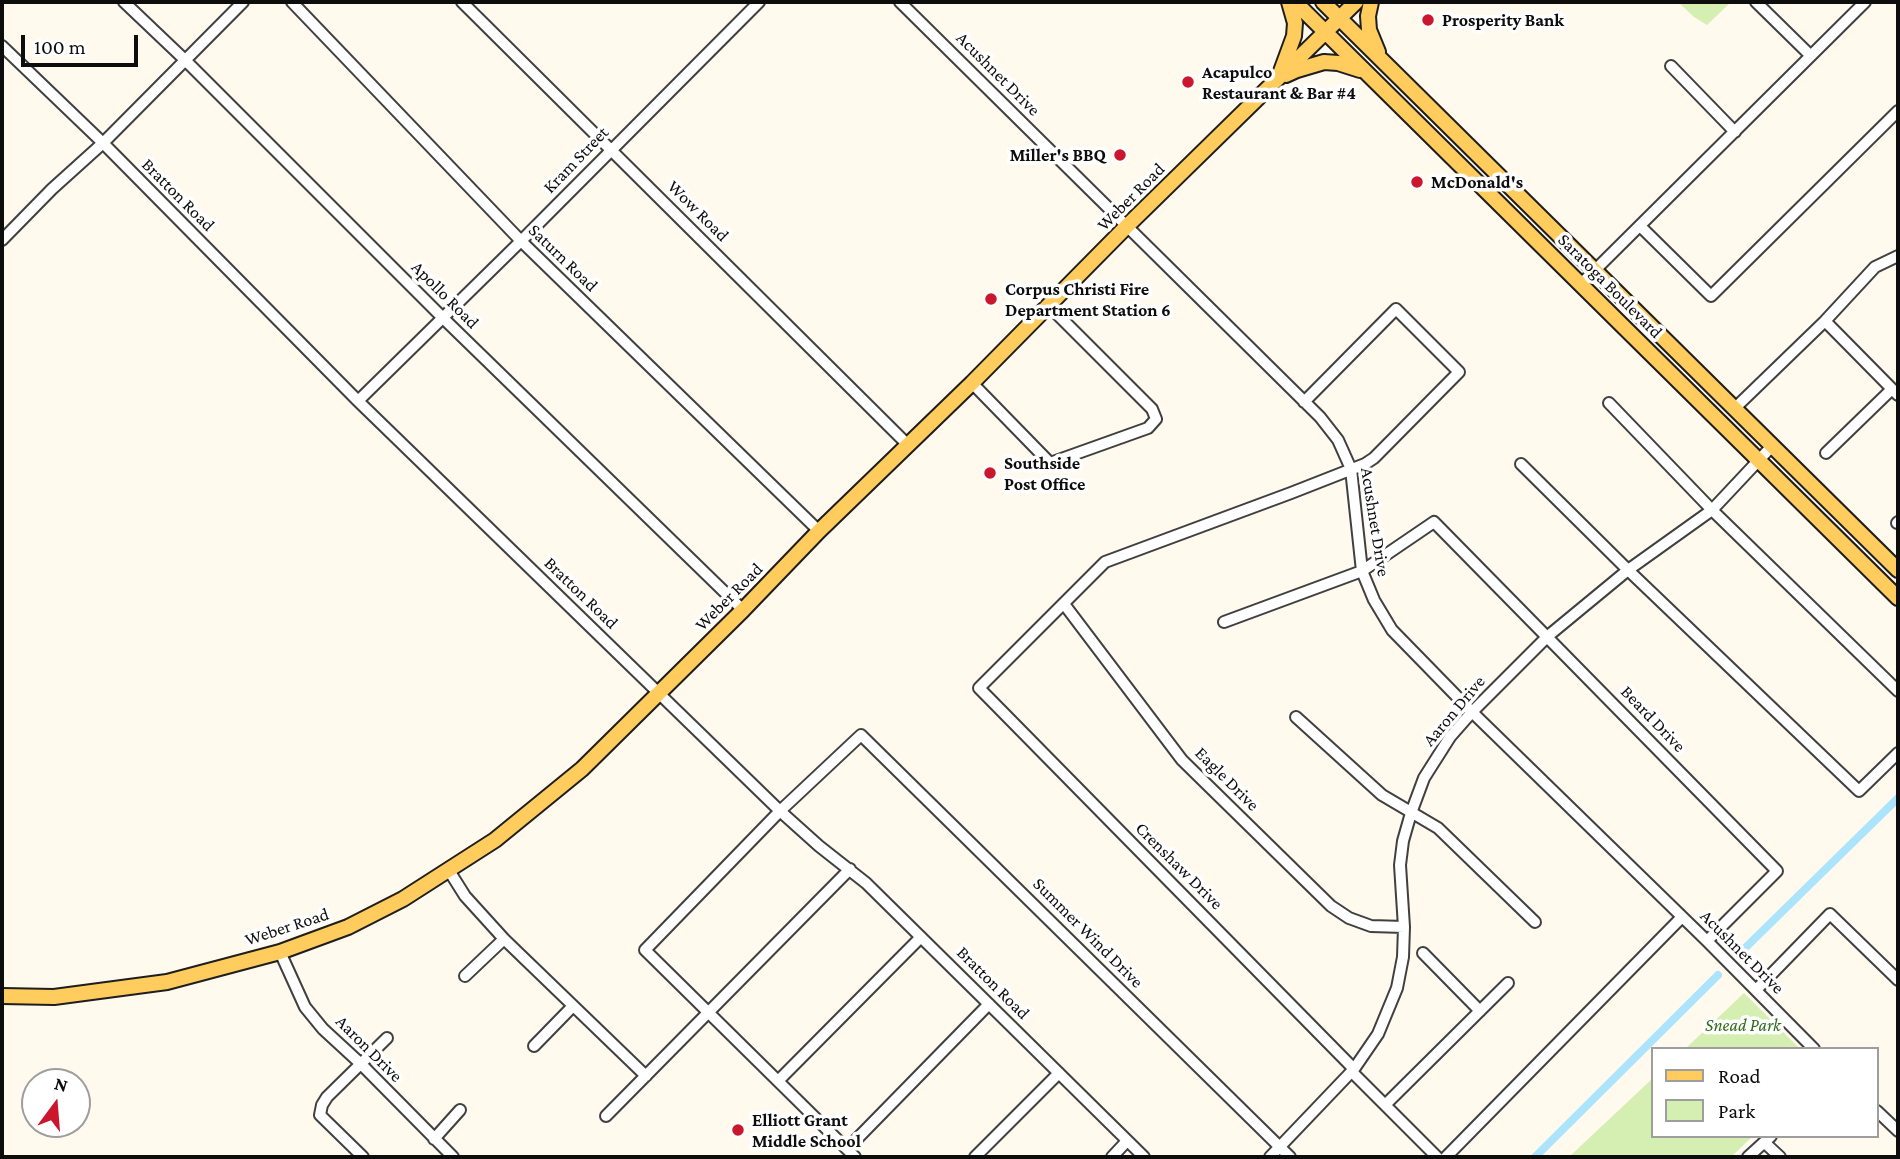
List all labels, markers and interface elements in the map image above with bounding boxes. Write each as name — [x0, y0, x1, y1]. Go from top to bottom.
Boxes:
place label: Prosperity Bank — [1442, 9, 1564, 31]
marker: Prosperity Bank — [1420, 12, 1436, 28]
scale bar — [24, 21, 142, 65]
street label: Acushnet Drive — [951, 27, 1045, 121]
text: 100 m — [34, 35, 86, 59]
place label: Acapulco Restaurant & Bar #4 — [1202, 61, 1356, 104]
marker: Acapulco Restaurant & Bar #4 — [1180, 74, 1196, 90]
street label: Kram Street — [539, 122, 613, 198]
place label: Miller's BBQ — [1010, 144, 1106, 166]
marker: Miller's BBQ — [1112, 147, 1128, 163]
street label: Bratton Road — [137, 154, 219, 236]
street label: Weber Road — [1093, 159, 1169, 235]
place label: McDonald's — [1431, 171, 1523, 193]
marker: McDonald's — [1409, 174, 1425, 190]
street label: Wow Road — [663, 176, 733, 246]
street label: Saturn Road — [524, 220, 602, 296]
street label: Saratoga Boulevard — [1553, 229, 1667, 343]
street label: Apollo Road — [407, 257, 483, 333]
place label: Corpus Christi Fire Department Station 6 — [1005, 278, 1171, 320]
marker: Corpus Christi Fire Department Station 6 — [983, 291, 999, 307]
place label: Southside Post Office — [1004, 452, 1085, 494]
marker: Southside Post Office — [982, 465, 998, 481]
street label: Acushnet Drive — [1356, 466, 1394, 578]
street label: Bratton Road — [540, 552, 622, 634]
street label: Weber Road — [691, 559, 767, 635]
street label: Aaron Drive — [1418, 671, 1490, 751]
street label: Beard Drive — [1616, 681, 1690, 757]
street label: Eagle Drive — [1190, 742, 1264, 816]
street label: Crenshaw Drive — [1131, 818, 1227, 914]
street label: Summer Wind Drive — [1028, 873, 1148, 993]
street label: Weber Road — [242, 903, 332, 951]
street label: Acushnet Drive — [1695, 905, 1789, 999]
street label: Bratton Road — [952, 942, 1034, 1024]
street label: Aaron Drive — [331, 1011, 407, 1087]
park label: Snead Park — [1705, 1014, 1781, 1036]
legend — [1652, 1047, 1879, 1138]
text: Road — [1718, 1064, 1761, 1088]
north arrow — [21, 1068, 91, 1138]
text: N — [52, 1072, 70, 1096]
text: Park — [1718, 1099, 1755, 1123]
place label: Elliott Grant Middle School — [752, 1109, 861, 1152]
marker: Elliott Grant Middle School — [730, 1122, 746, 1138]

